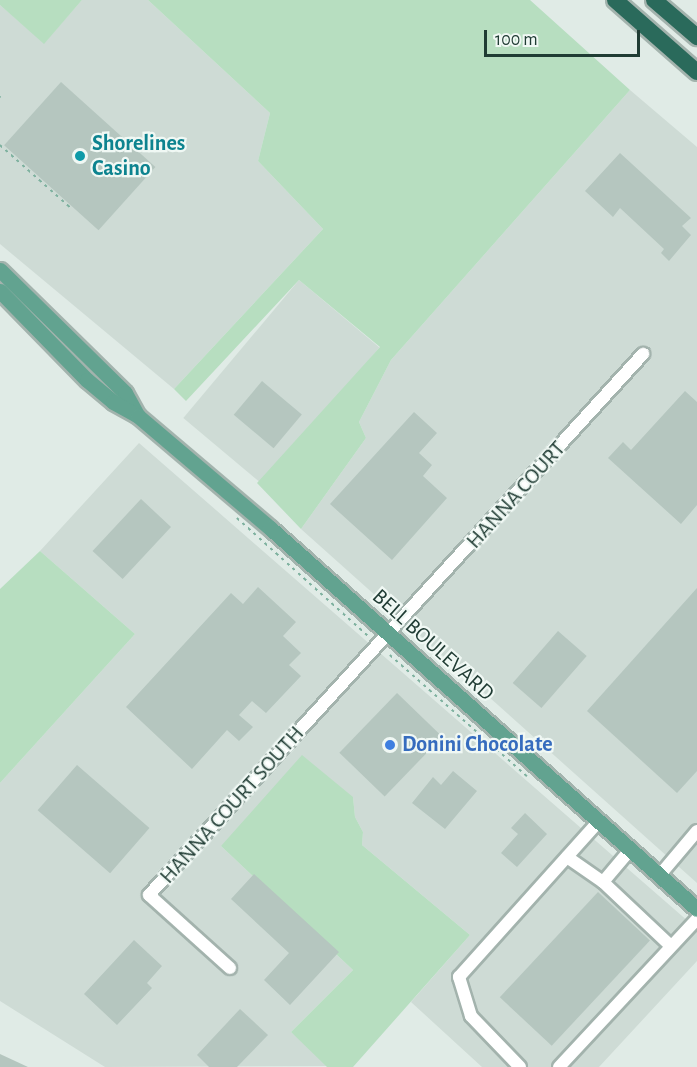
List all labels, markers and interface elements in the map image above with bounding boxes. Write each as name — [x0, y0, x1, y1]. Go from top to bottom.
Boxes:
scale bar — [487, 18, 643, 56]
text: 100 m — [495, 31, 538, 49]
place label: Shorelines Casino — [92, 130, 185, 182]
marker: Shorelines Casino — [73, 149, 87, 163]
street label: HANNA COURT — [461, 436, 571, 554]
street label: BELL BOULEVARD — [367, 583, 499, 707]
street label: HANNA COURT SOUTH — [154, 721, 310, 889]
place label: Donini Chocolate — [402, 732, 553, 758]
marker: Donini Chocolate — [383, 738, 397, 752]

